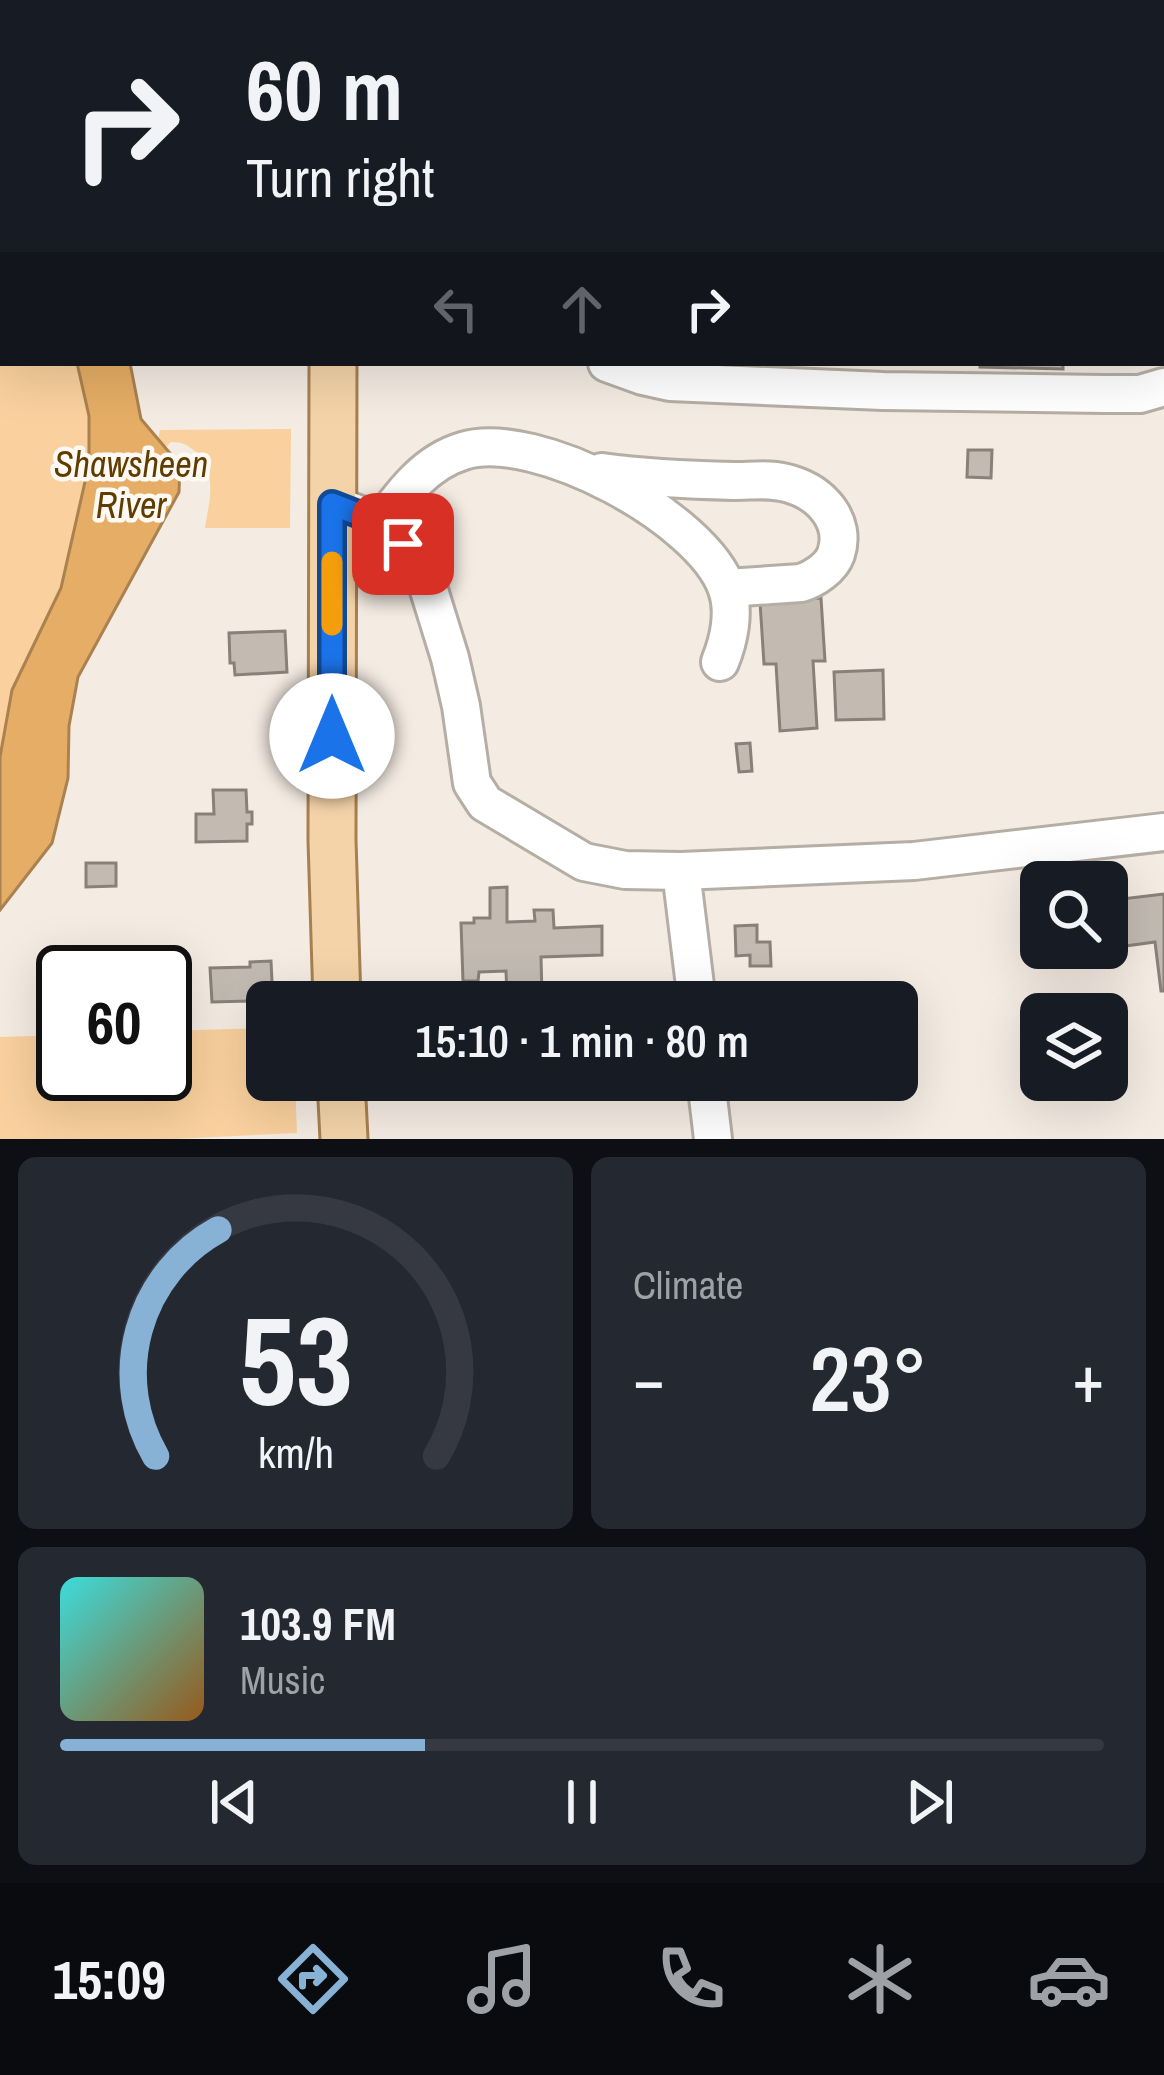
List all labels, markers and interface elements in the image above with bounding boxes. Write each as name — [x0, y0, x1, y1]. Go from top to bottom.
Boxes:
text: 60 m — [246, 33, 403, 146]
icon: right — [48, 48, 204, 204]
text: Turn right — [246, 141, 434, 214]
icon: left — [423, 276, 489, 342]
icon: ahead — [549, 276, 615, 342]
icon: right — [675, 276, 741, 342]
water label: Shawsheen River — [54, 440, 208, 529]
pin — [352, 493, 454, 595]
icon: arrive — [370, 511, 436, 577]
position arrow — [269, 673, 395, 799]
map controls — [1020, 861, 1128, 1101]
button: search — [1020, 861, 1128, 969]
speed limit sign: 60 — [36, 945, 192, 1101]
button: layers — [1020, 993, 1128, 1101]
text: 15:10 · 1 min · 80 m — [415, 1010, 749, 1071]
text: Climate — [633, 1259, 743, 1311]
text: 53 — [239, 1276, 352, 1444]
text: 23° — [809, 1318, 928, 1439]
text: − — [633, 1334, 665, 1423]
text: + — [1072, 1334, 1104, 1423]
text: km/h — [257, 1424, 334, 1481]
text: 103.9 FM — [240, 1593, 396, 1654]
text: Music — [240, 1654, 325, 1706]
icon: previous — [201, 1769, 267, 1835]
icon: pause — [549, 1769, 615, 1835]
icon: next — [897, 1769, 963, 1835]
icon: directions — [271, 1937, 355, 2021]
icon: music — [460, 1937, 544, 2021]
icon: phone — [649, 1937, 733, 2021]
icon: climate — [838, 1937, 922, 2021]
icon: car — [1027, 1937, 1111, 2021]
text: 15:09 — [53, 1943, 166, 2016]

